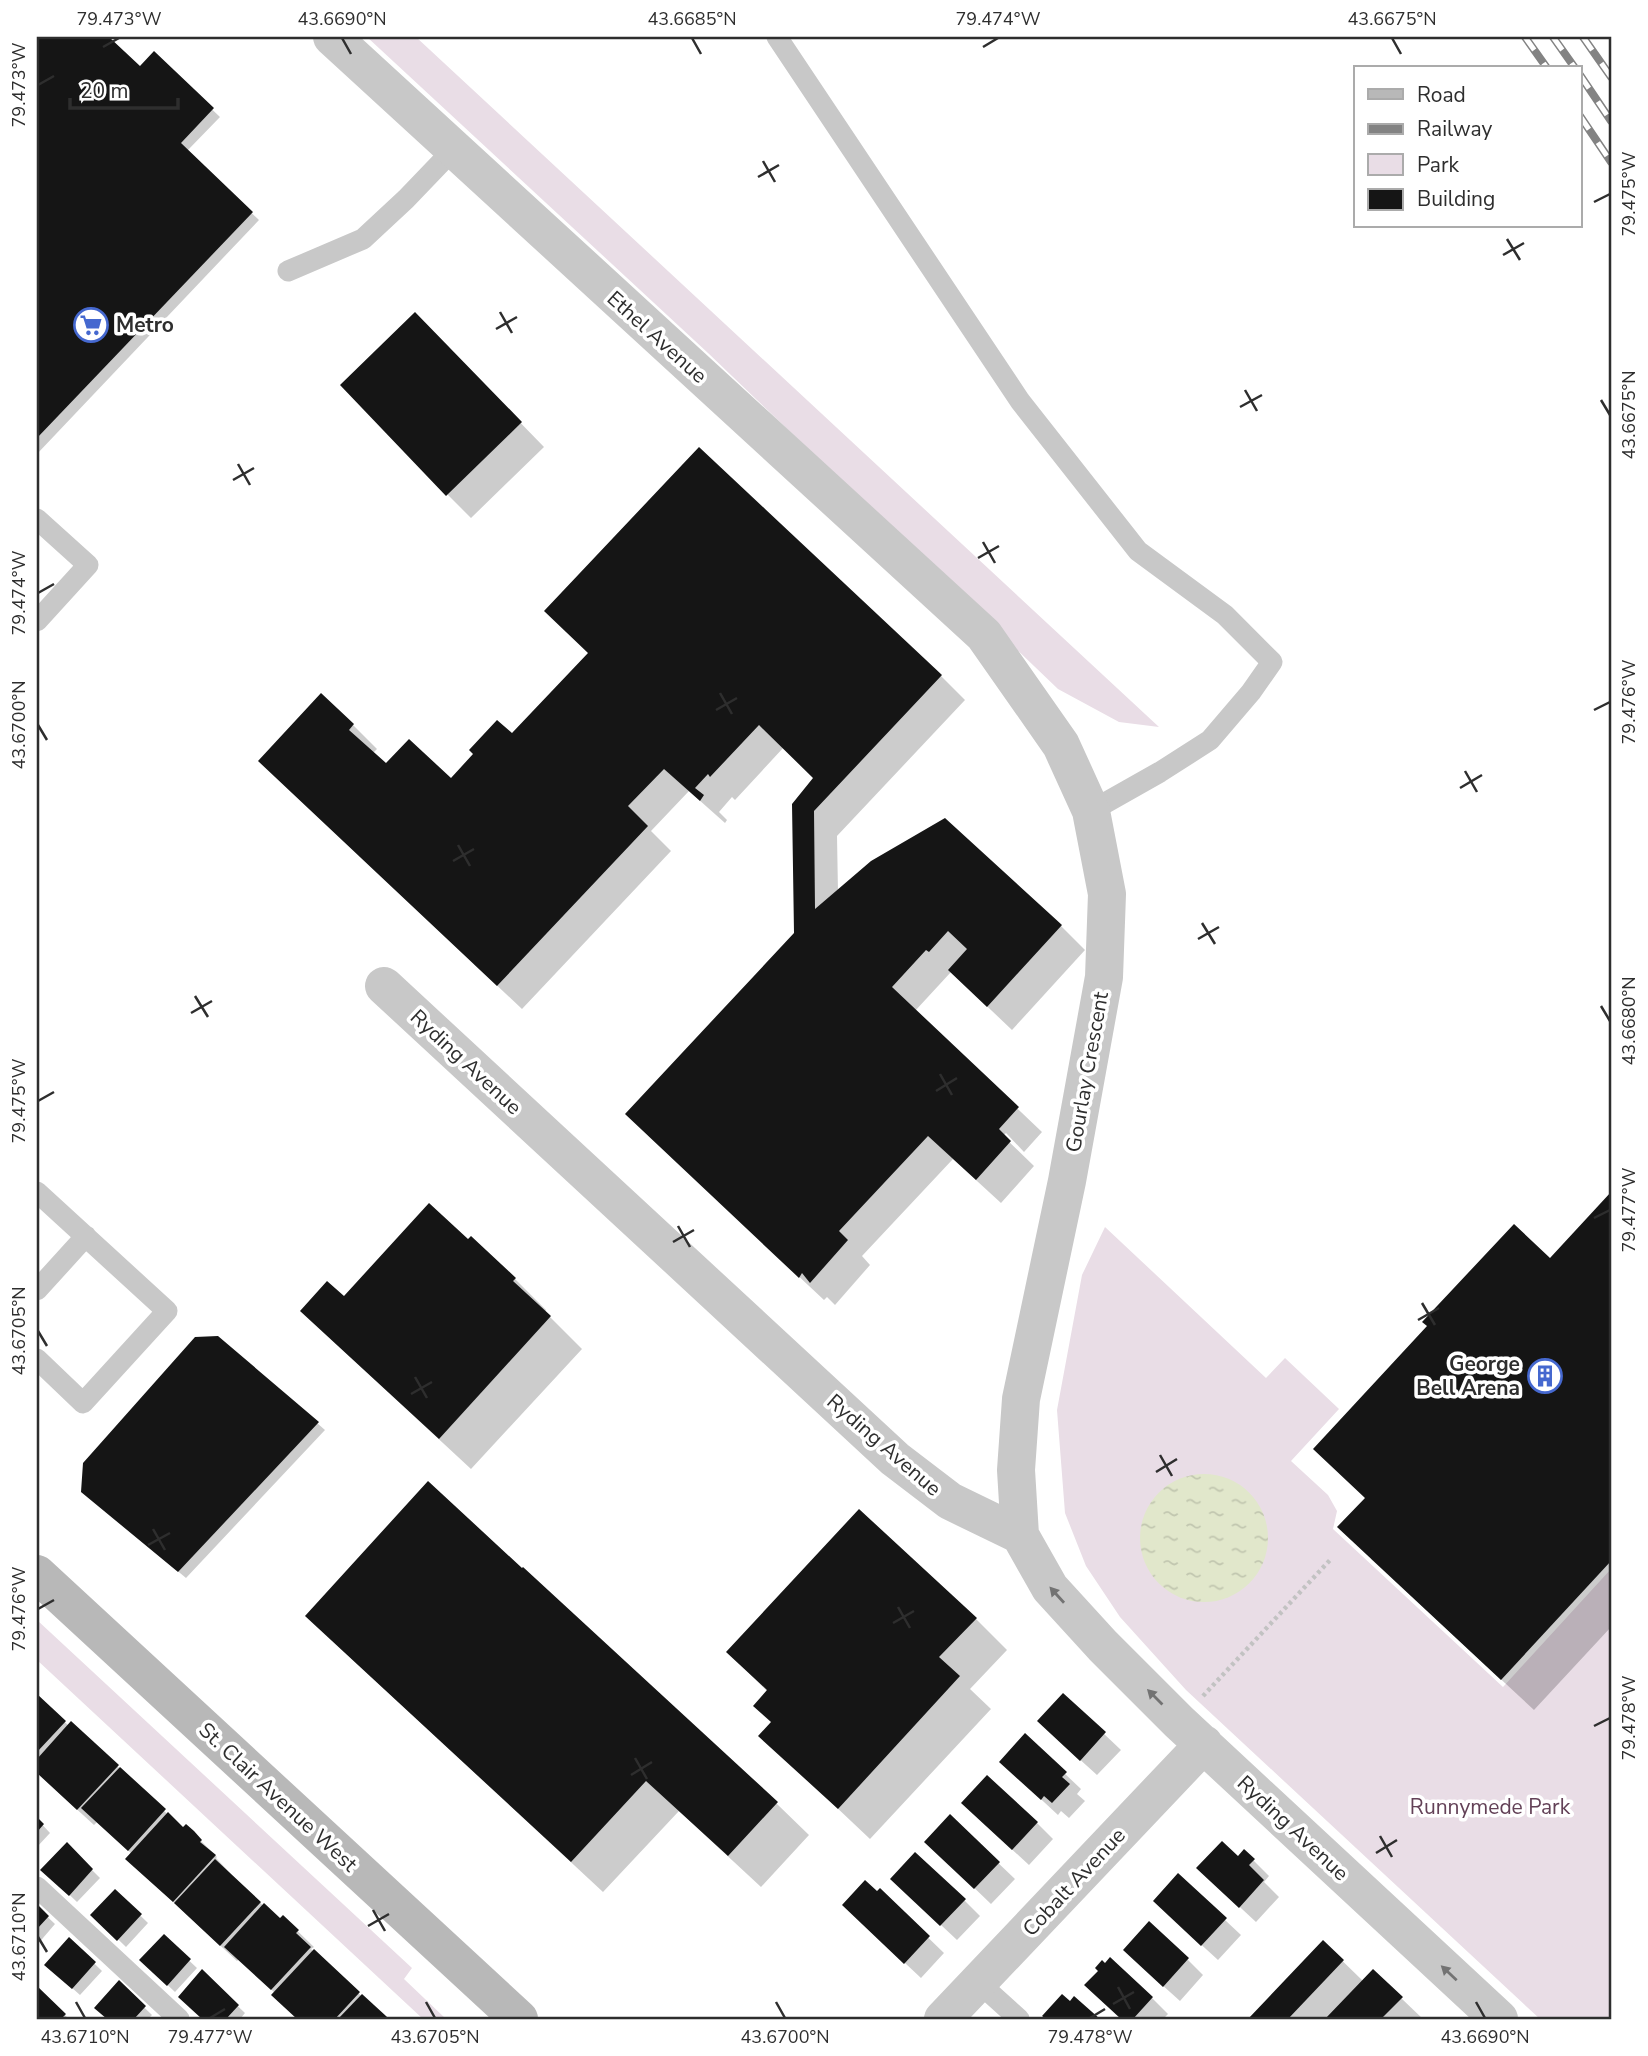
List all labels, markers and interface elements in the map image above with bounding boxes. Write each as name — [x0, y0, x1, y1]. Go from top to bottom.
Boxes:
text: 79.473°W — [77, 7, 162, 31]
text: 43.6690°N — [298, 7, 386, 31]
text: 43.6685°N — [648, 7, 736, 31]
text: 79.474°W — [956, 7, 1041, 31]
text: 43.6675°N — [1348, 7, 1436, 31]
text: 79.473°W — [7, 42, 31, 127]
scale bar — [70, 66, 178, 110]
legend — [1354, 66, 1582, 228]
text: 20 m — [80, 77, 129, 105]
text: Road — [1417, 81, 1466, 109]
text: Railway — [1417, 115, 1492, 143]
text: Park — [1417, 151, 1459, 179]
text: 79.475°W — [1617, 151, 1641, 236]
text: Building — [1417, 185, 1495, 213]
street label: Ethel Avenue — [601, 285, 713, 389]
supermarket icon: Metro — [72, 306, 110, 344]
place label: Metro — [116, 311, 174, 339]
text: 43.6675°N — [1617, 371, 1641, 459]
text: 79.474°W — [7, 550, 31, 635]
text: 79.476°W — [1617, 659, 1641, 744]
text: 43.6700°N — [7, 681, 31, 769]
text: 43.6680°N — [1617, 977, 1641, 1065]
street label: Gourlay Crescent — [1059, 989, 1115, 1154]
street label: Ryding Avenue — [404, 1003, 528, 1121]
text: 79.475°W — [7, 1058, 31, 1143]
text: 79.477°W — [1617, 1167, 1641, 1252]
text: 43.6705°N — [7, 1287, 31, 1375]
place label: George Bell Arena — [1416, 1350, 1520, 1402]
building icon: George Bell Arena — [1526, 1357, 1564, 1395]
street label: Ryding Avenue — [821, 1388, 947, 1502]
text: 79.476°W — [7, 1566, 31, 1651]
one-way arrow — [1049, 1586, 1065, 1604]
text: 79.478°W — [1617, 1675, 1641, 1760]
one-way arrow — [1146, 1689, 1163, 1706]
street label: St. Clair Avenue West — [193, 1716, 364, 1878]
street label: Ryding Avenue — [1231, 1769, 1355, 1887]
park label: Runnymede Park — [1410, 1793, 1571, 1821]
street label: Cobalt Avenue — [1016, 1822, 1132, 1942]
text: 43.6710°N — [7, 1893, 31, 1981]
one-way arrow — [1441, 1965, 1458, 1981]
text: 43.6710°N — [41, 2025, 129, 2049]
text: 79.477°W — [168, 2025, 253, 2049]
text: 43.6705°N — [391, 2025, 479, 2049]
text: 43.6700°N — [741, 2025, 829, 2049]
text: 79.478°W — [1048, 2025, 1133, 2049]
text: 43.6690°N — [1441, 2025, 1529, 2049]

